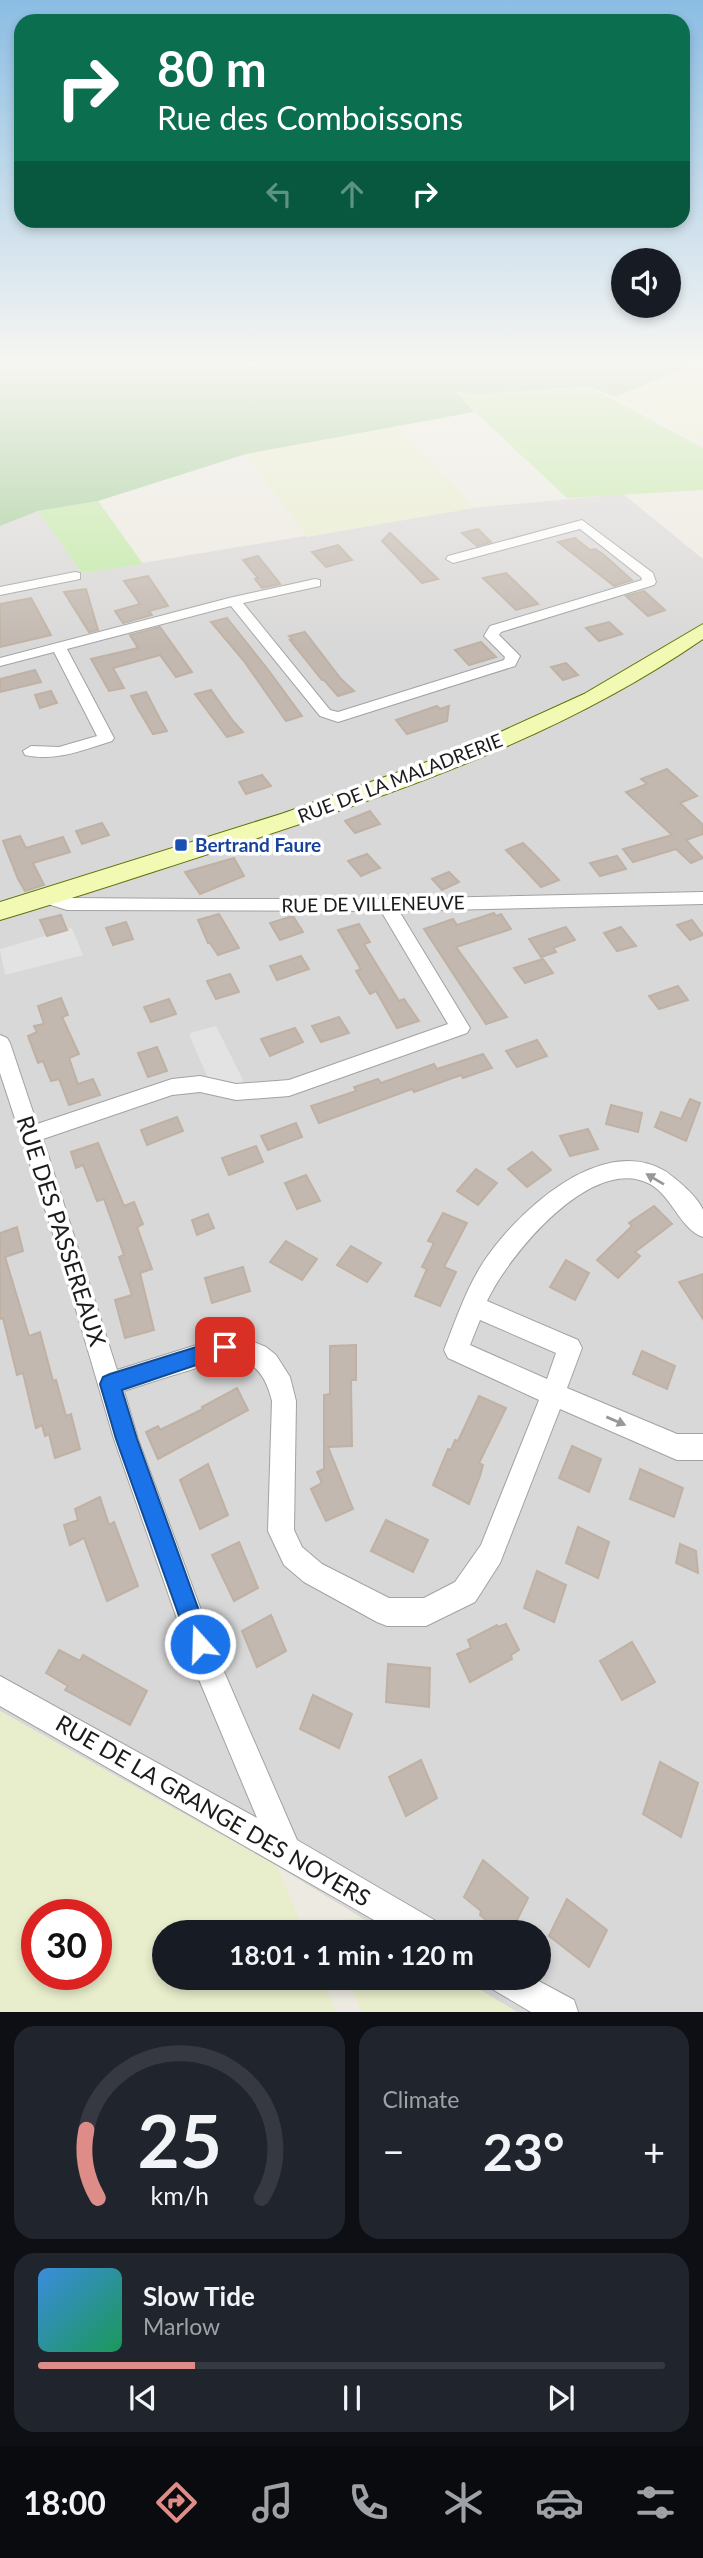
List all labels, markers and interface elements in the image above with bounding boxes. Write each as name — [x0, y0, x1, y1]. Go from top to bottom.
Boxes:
text: 80 m — [157, 39, 267, 97]
icon: right — [42, 42, 133, 133]
text: Rue des Comboissons — [157, 98, 463, 137]
icon: left — [260, 175, 298, 213]
icon: ahead — [333, 175, 371, 213]
icon: right — [406, 175, 444, 213]
map controls — [611, 248, 681, 318]
button: sound — [611, 248, 681, 318]
street label: RUE DE LA MALADRERIE — [294, 728, 505, 827]
place label: Bertrand Faure — [195, 833, 321, 856]
marker: Bertrand Faure — [173, 837, 189, 853]
street label: RUE DE VILLENEUVE — [281, 890, 465, 917]
street label: RUE DES PASSEREAUX — [11, 1112, 112, 1350]
one-way arrow — [646, 1173, 665, 1185]
pin — [195, 1317, 255, 1377]
icon: arrive — [206, 1328, 244, 1366]
one-way arrow — [606, 1415, 626, 1427]
position arrow — [163, 1607, 237, 1681]
street label: RUE DE LA GRANGE DES NOYERS — [51, 1708, 376, 1912]
speed limit sign: 30 — [21, 1899, 112, 1990]
text: 18:01 · 1 min · 120 m — [229, 1939, 474, 1971]
text: Climate — [383, 2085, 459, 2113]
text: 25 — [137, 2097, 221, 2185]
text: 23° — [483, 2120, 565, 2182]
text: − — [383, 2128, 405, 2174]
text: + — [643, 2128, 665, 2174]
text: km/h — [150, 2180, 209, 2210]
text: Slow Tide — [143, 2280, 255, 2312]
text: Marlow — [143, 2312, 220, 2340]
icon: previous — [124, 2379, 162, 2417]
icon: pause — [333, 2379, 371, 2417]
icon: next — [542, 2379, 580, 2417]
icon: directions — [152, 2478, 201, 2527]
icon: music — [248, 2478, 297, 2527]
icon: phone — [344, 2478, 393, 2527]
icon: climate — [439, 2478, 488, 2527]
icon: car — [535, 2478, 584, 2527]
icon: filters — [631, 2478, 680, 2527]
text: 18:00 — [23, 2483, 106, 2522]

